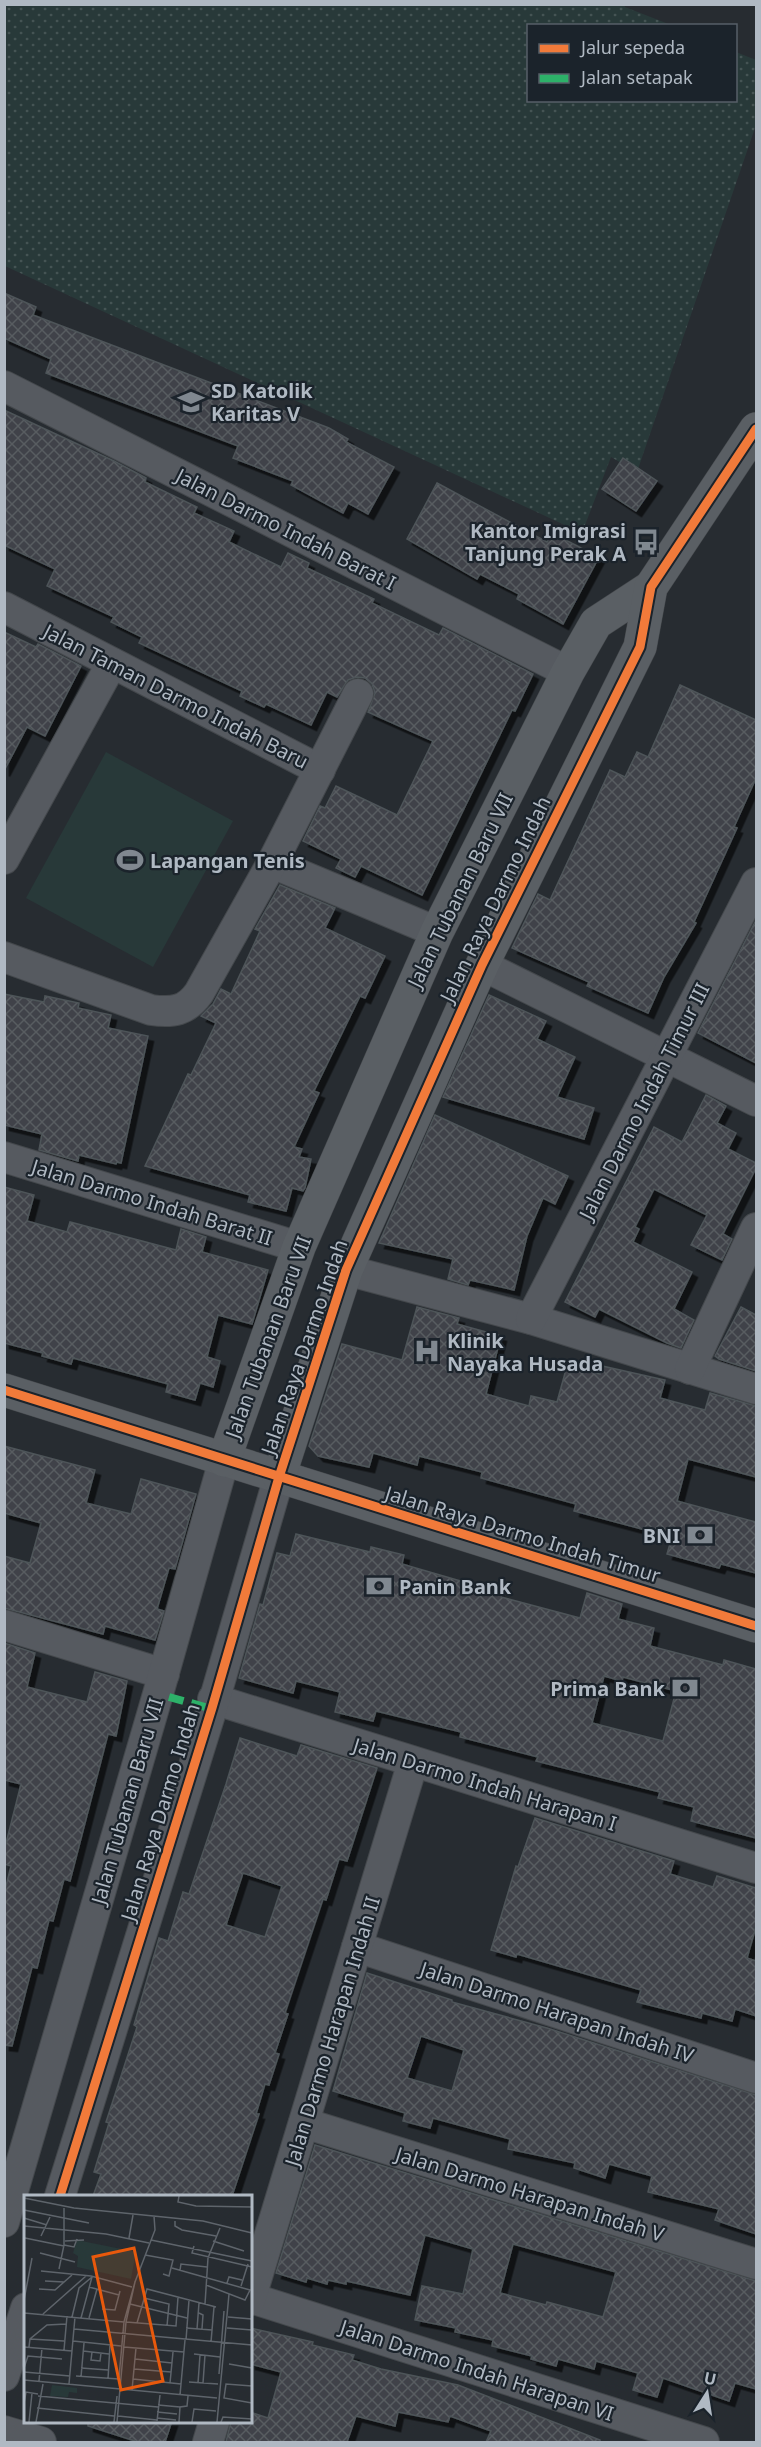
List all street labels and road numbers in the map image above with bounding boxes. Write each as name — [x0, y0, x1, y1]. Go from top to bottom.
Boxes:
street label: Jalan Darmo Indah Barat I — [170, 461, 401, 596]
street label: Jalan Taman Darmo Indah Baru — [37, 616, 313, 775]
street label: Jalan Tubanan Baru VII — [400, 788, 519, 994]
street label: Jalan Raya Darmo Indah — [432, 792, 557, 1008]
street label: Jalan Darmo Indah Timur III — [572, 978, 716, 1226]
street label: Jalan Darmo Indah Barat II — [27, 1152, 276, 1251]
street label: Jalan Tubanan Baru VII — [218, 1232, 317, 1444]
street label: Jalan Raya Darmo Indah — [254, 1236, 354, 1460]
street label: Jalan Raya Darmo Indah Timur — [380, 1479, 664, 1589]
street label: Jalan Tubanan Baru VII — [84, 1695, 169, 1909]
street label: Jalan Raya Darmo Indah — [113, 1700, 206, 1926]
street label: Jalan Darmo Indah Harapan I — [348, 1730, 620, 1837]
street label: Jalan Darmo Harapan Indah II — [277, 1893, 386, 2171]
street label: Jalan Darmo Harapan Indah IV — [415, 1954, 697, 2069]
street label: Jalan Darmo Harapan Indah V — [391, 2140, 667, 2248]
street label: Jalan Darmo Indah Harapan VI — [335, 2312, 617, 2427]

